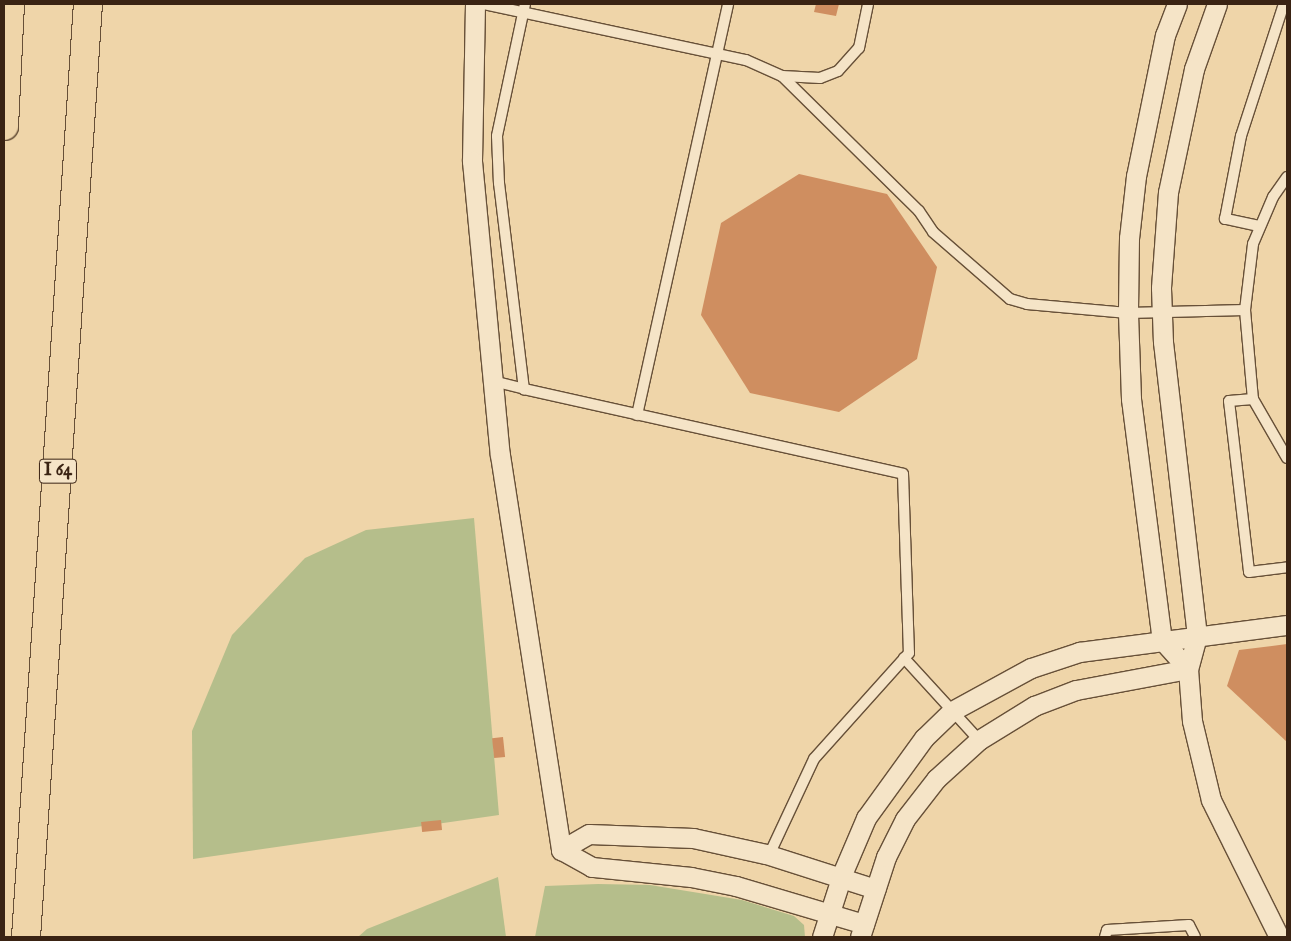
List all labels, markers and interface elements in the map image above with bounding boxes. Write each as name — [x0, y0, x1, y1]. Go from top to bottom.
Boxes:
road number: I 64 — [38, 456, 78, 486]

